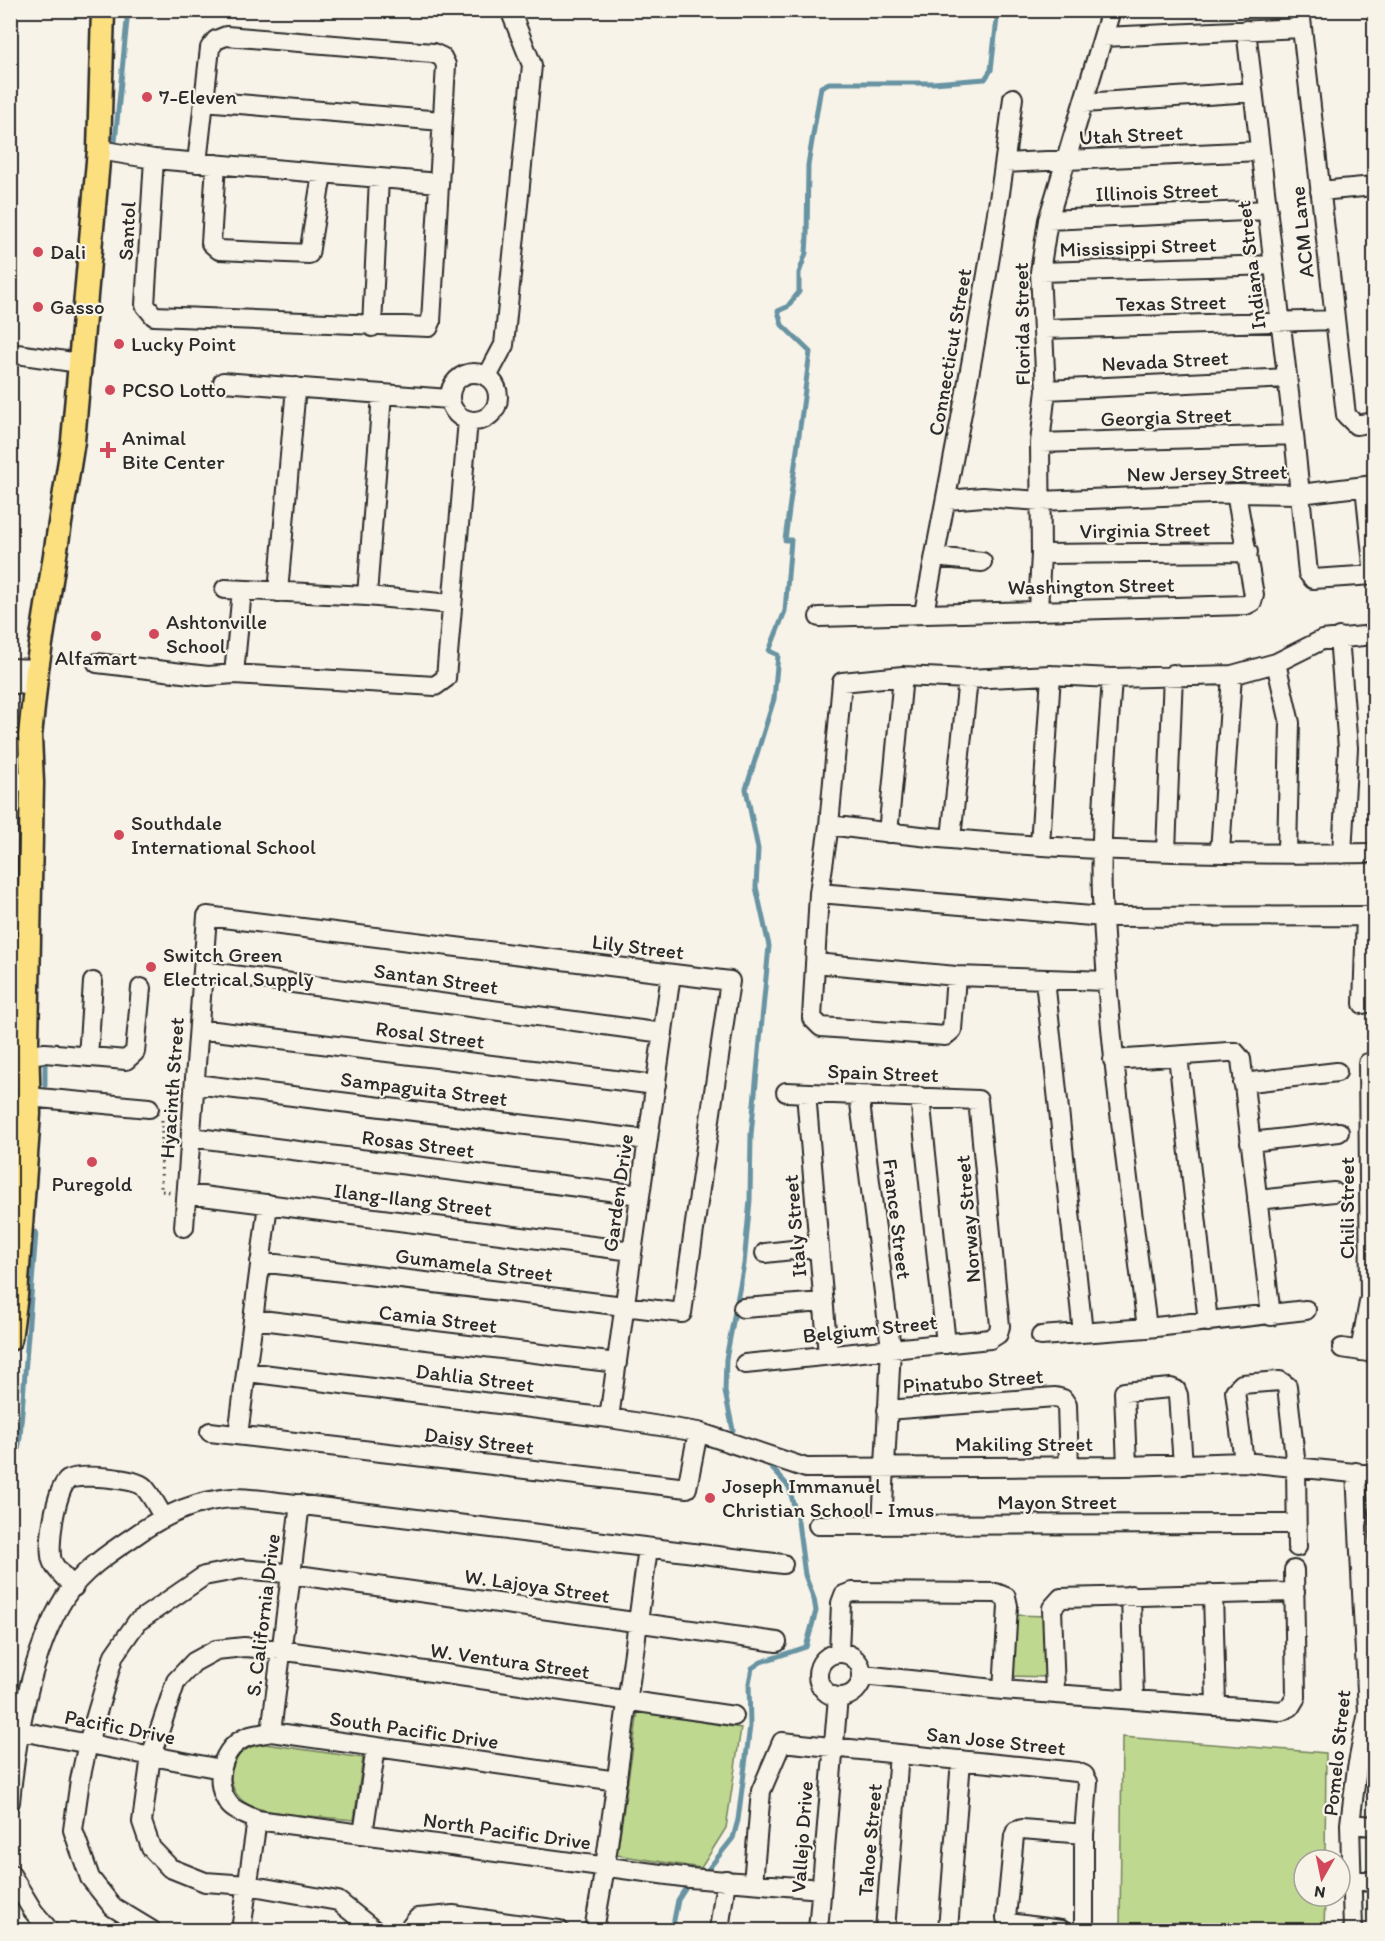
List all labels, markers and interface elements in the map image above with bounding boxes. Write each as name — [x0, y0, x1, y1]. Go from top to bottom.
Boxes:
place label: 7-Eleven — [159, 84, 237, 109]
marker: 7-Eleven — [140, 90, 154, 104]
street label: Utah Street — [1078, 119, 1184, 150]
street label: Illinois Street — [1095, 177, 1219, 206]
street label: ACM Lane — [1284, 185, 1319, 279]
street label: Indiana Street — [1230, 199, 1271, 331]
street label: Santol — [112, 201, 141, 261]
street label: Mississippi Street — [1059, 231, 1217, 262]
place label: Dali — [50, 239, 86, 264]
marker: Dali — [31, 245, 45, 259]
street label: Florida Street — [1008, 262, 1035, 386]
street label: Connecticut Street — [922, 266, 977, 438]
street label: Texas Street — [1116, 289, 1227, 316]
place label: Gasso — [50, 294, 105, 319]
marker: Gasso — [31, 300, 45, 314]
place label: Lucky Point — [131, 331, 236, 356]
marker: Lucky Point — [112, 337, 126, 351]
street label: Nevada Street — [1101, 345, 1229, 376]
place label: PCSO Lotto — [122, 377, 226, 402]
marker: PCSO Lotto — [103, 383, 117, 397]
street label: Georgia Street — [1100, 402, 1232, 431]
place label: Animal Bite Center — [122, 425, 225, 474]
marker: Animal Bite Center — [99, 441, 117, 459]
street label: New Jersey Street — [1126, 459, 1288, 486]
street label: Virginia Street — [1079, 516, 1211, 543]
street label: Washington Street — [1007, 572, 1175, 599]
place label: Ashtonville School — [166, 609, 267, 658]
marker: Ashtonville School — [147, 627, 161, 641]
marker: Alfamart — [89, 629, 103, 643]
place label: Alfamart — [55, 645, 137, 670]
place label: Southdale International School — [131, 810, 316, 859]
marker: Southdale International School — [112, 828, 126, 842]
street label: Lily Street — [591, 928, 686, 965]
place label: Switch Green Electrical Supply — [163, 942, 314, 991]
street label: Santan Street — [372, 957, 500, 1000]
marker: Switch Green Electrical Supply — [144, 960, 158, 974]
street label: Rosal Street — [374, 1015, 486, 1054]
street label: Hyacinth Street — [154, 1016, 189, 1159]
street label: Spain Street — [827, 1058, 939, 1087]
street label: Sampaguita Street — [339, 1066, 509, 1111]
street label: Rosas Street — [360, 1124, 476, 1163]
street label: Garden Drive — [597, 1132, 638, 1254]
street label: Norway Street — [949, 1154, 986, 1284]
marker: Puregold — [85, 1155, 99, 1169]
street label: France Street — [878, 1157, 917, 1281]
street label: Chili Street — [1334, 1157, 1359, 1259]
place label: Puregold — [52, 1171, 133, 1196]
street label: Italy Street — [778, 1174, 811, 1278]
street label: Ilang-Ilang Street — [333, 1177, 494, 1222]
street label: Gumamela Street — [394, 1242, 554, 1287]
street label: Camia Street — [377, 1299, 499, 1338]
street label: Belgium Street — [801, 1309, 939, 1348]
street label: Dahlia Street — [414, 1358, 536, 1397]
street label: Pinatubo Street — [902, 1363, 1044, 1398]
street label: Daisy Street — [423, 1421, 535, 1460]
street label: Makiling Street — [955, 1431, 1093, 1456]
place label: Joseph Immanuel Christian School - Imus — [722, 1473, 934, 1522]
street label: Mayon Street — [997, 1489, 1117, 1514]
marker: Joseph Immanuel Christian School - Imus — [703, 1491, 717, 1505]
street label: S. California Drive — [240, 1532, 285, 1698]
street label: W. Lajoya Street — [463, 1563, 612, 1608]
street label: W. Ventura Street — [429, 1637, 592, 1684]
street label: Pomelo Street — [1317, 1688, 1356, 1817]
street label: Pacific Drive — [63, 1704, 178, 1750]
street label: South Pacific Drive — [328, 1705, 500, 1754]
street label: San Jose Street — [925, 1721, 1067, 1760]
street label: Vallejo Drive — [785, 1780, 818, 1894]
street label: Tahoe Street — [852, 1782, 887, 1898]
street label: North Pacific Drive — [421, 1806, 593, 1855]
north arrow — [1292, 1848, 1352, 1908]
text: N — [1313, 1882, 1327, 1903]

